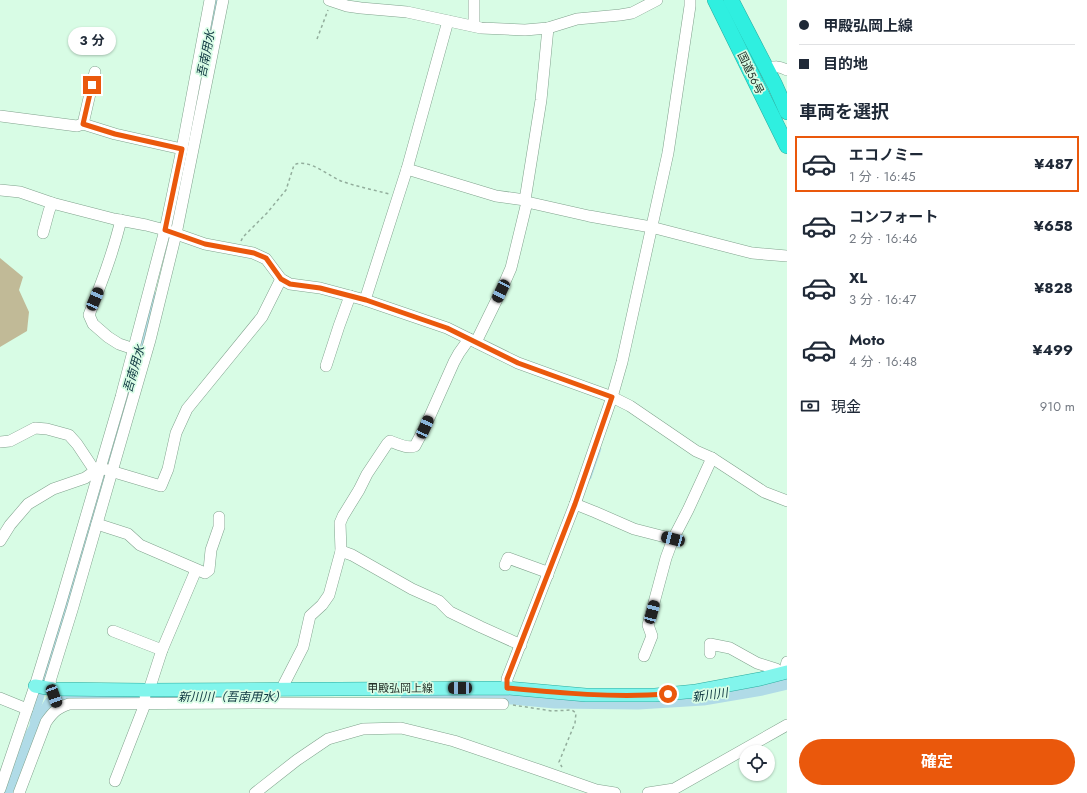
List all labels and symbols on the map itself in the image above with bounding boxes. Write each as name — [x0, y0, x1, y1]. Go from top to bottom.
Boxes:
callout: 3 分 — [68, 27, 116, 55]
water label: 吾南用水 — [193, 27, 220, 79]
street label: 国道56号 — [734, 49, 768, 97]
route end — [83, 76, 101, 94]
car — [490, 278, 512, 304]
car — [85, 286, 105, 312]
water label: 吾南用水 — [119, 342, 150, 395]
car — [415, 414, 435, 440]
car — [660, 530, 686, 548]
car — [643, 599, 661, 625]
street label: 甲殿弘岡上線 — [367, 680, 433, 696]
car — [448, 682, 472, 694]
car — [44, 683, 64, 709]
water label: 新川川 — [691, 683, 731, 706]
route start — [659, 685, 677, 703]
water label: 新川川（吾南用水） — [178, 688, 286, 706]

